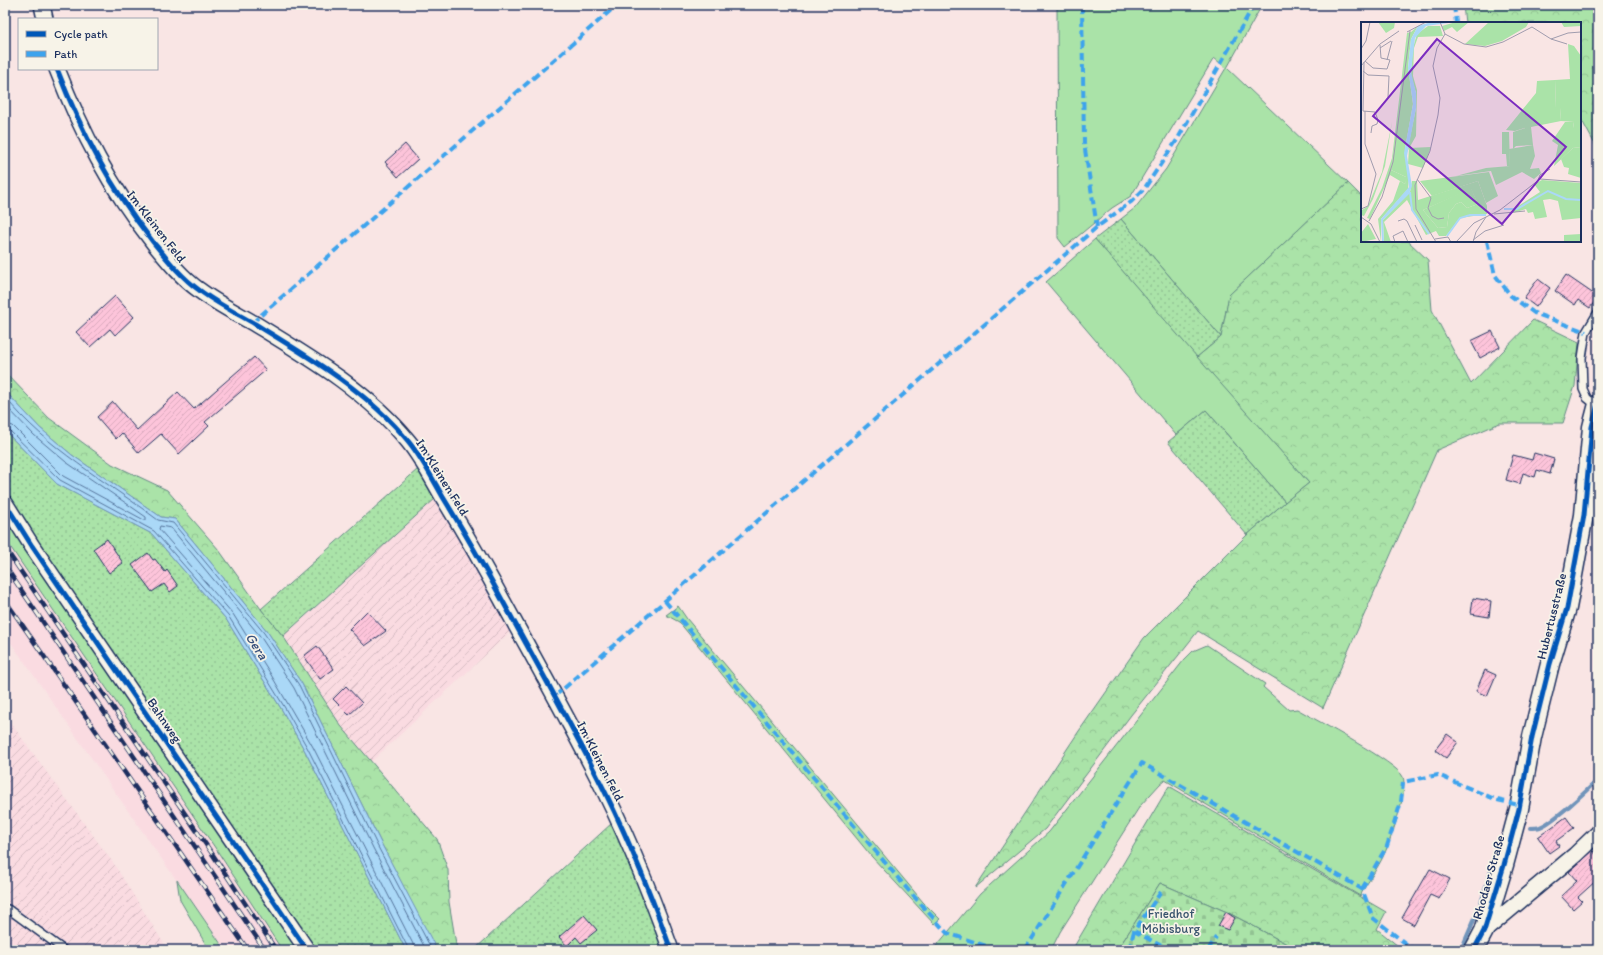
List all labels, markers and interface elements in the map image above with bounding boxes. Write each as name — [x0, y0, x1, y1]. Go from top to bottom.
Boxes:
legend — [18, 18, 158, 70]
inset map — [1361, 22, 1581, 242]
text: Cycle path — [54, 27, 108, 41]
text: Path — [54, 47, 77, 61]
street label: Im Kleinen Feld — [124, 187, 189, 265]
street label: Im Kleinen Feld — [413, 436, 472, 518]
street label: Hubertusstraße — [1533, 571, 1569, 661]
water label: Gera — [242, 630, 272, 664]
street label: Bahnweg — [144, 695, 185, 746]
street label: Im Kleinen Feld — [574, 719, 627, 804]
street label: Rhodaer Straße — [1469, 833, 1508, 921]
park label: Friedhof Möbisburg — [1142, 906, 1201, 936]

